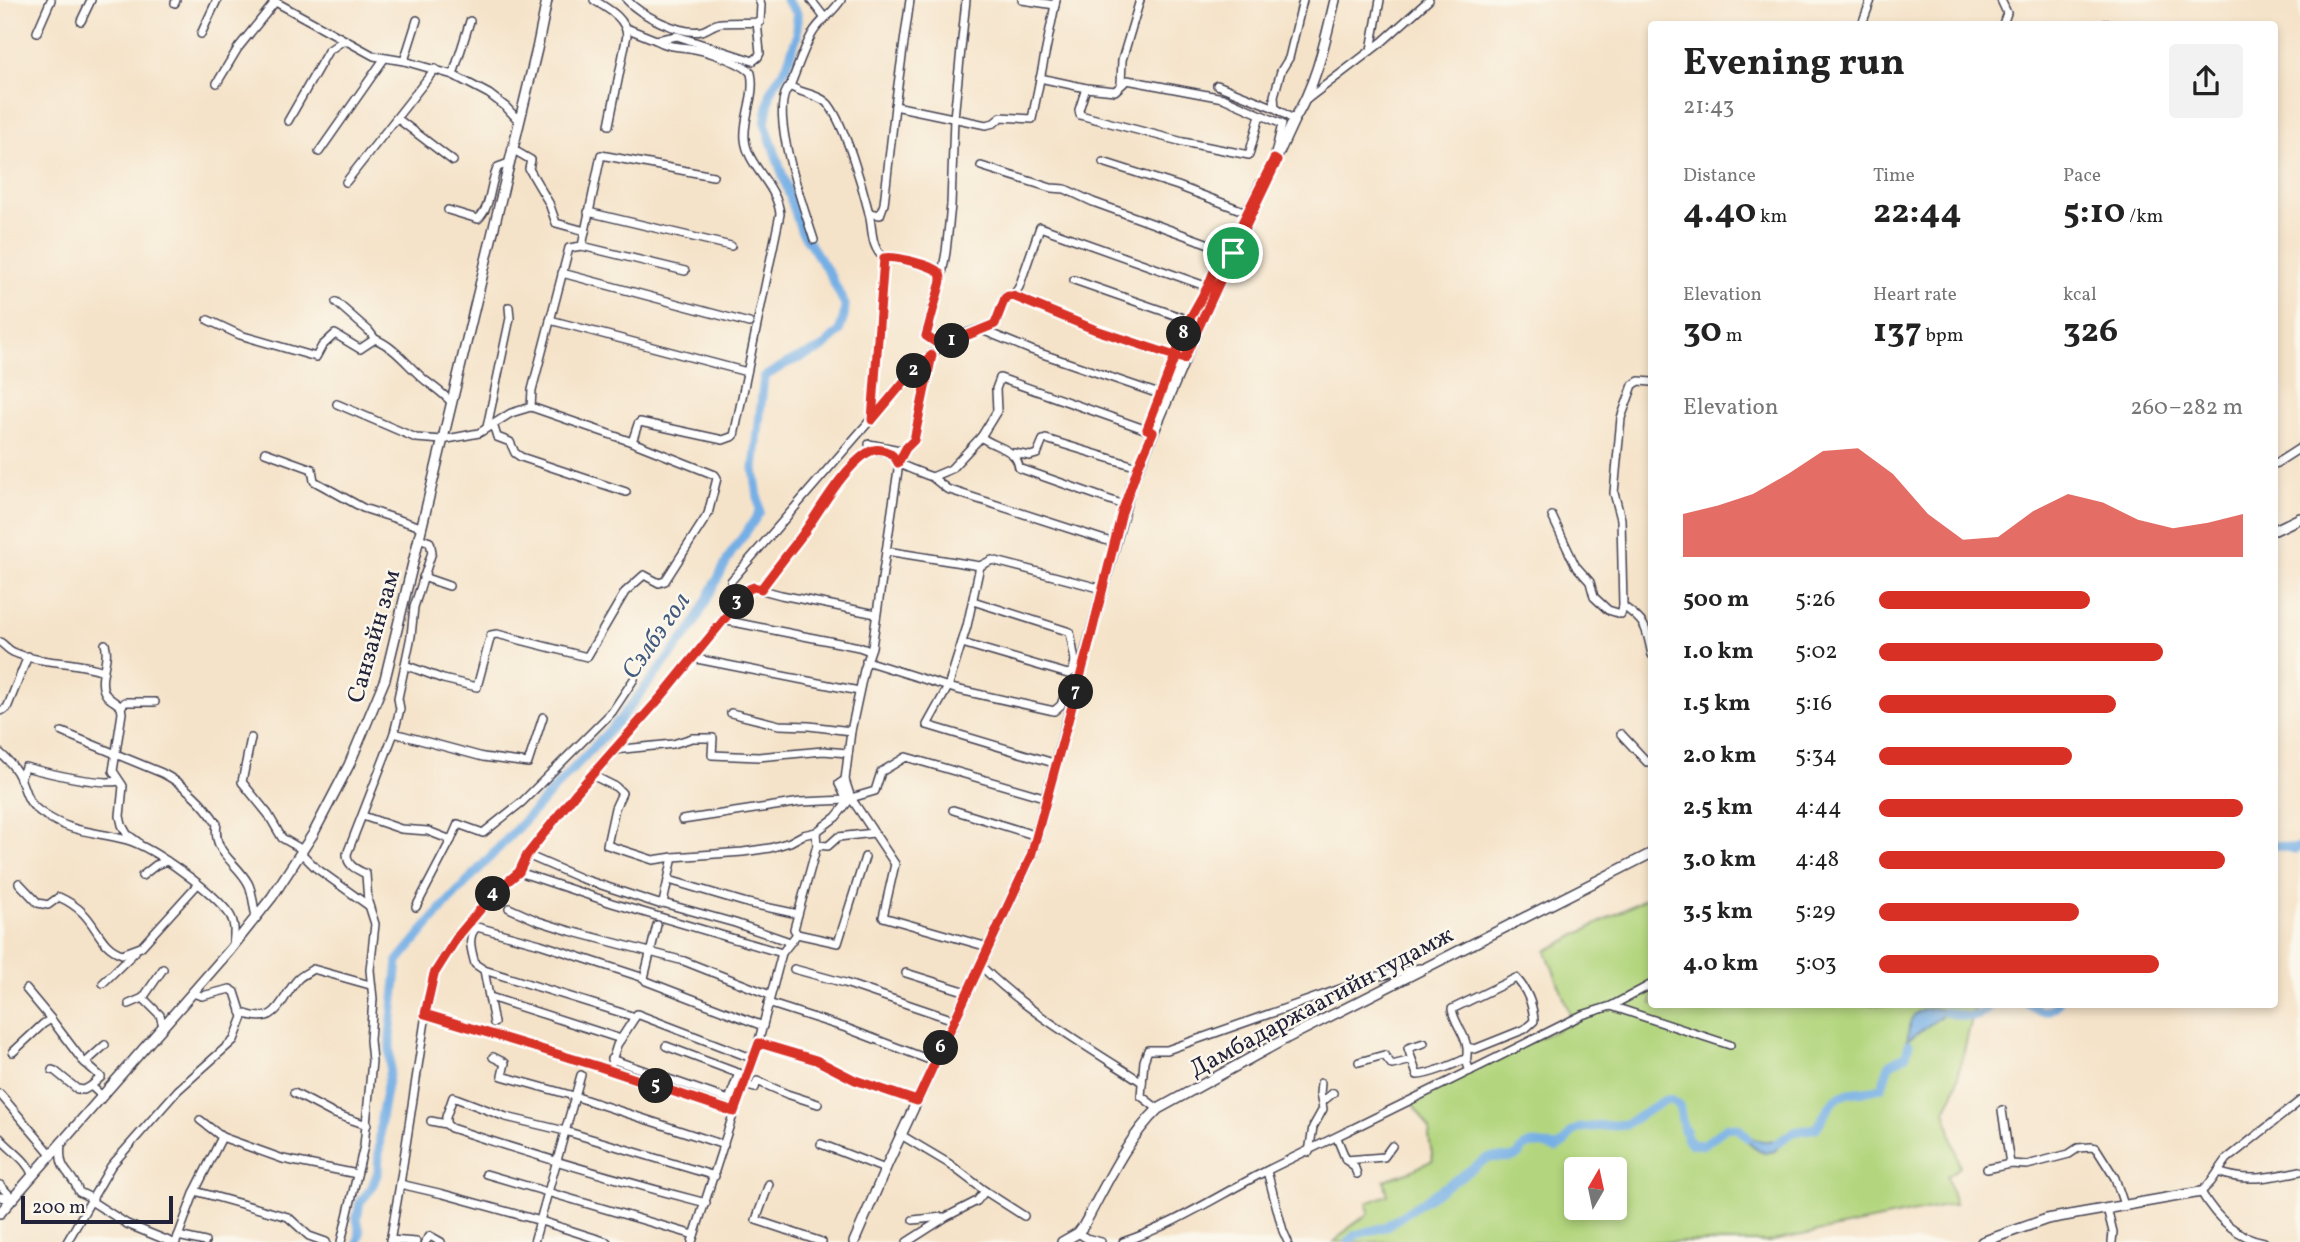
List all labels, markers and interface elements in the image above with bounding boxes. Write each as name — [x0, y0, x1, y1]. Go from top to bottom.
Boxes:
text: Evening run — [1683, 38, 1905, 91]
button: share — [2169, 44, 2243, 118]
text: 21:43 — [1683, 91, 1734, 123]
text: Distance — [1683, 163, 1756, 189]
text: Time — [1873, 163, 1915, 189]
text: Pace — [2063, 163, 2101, 189]
text: 4.40 — [1683, 189, 1756, 237]
text: 22:44 — [1873, 189, 1962, 237]
text: 5:10 — [2063, 189, 2125, 237]
text: km — [1756, 204, 1787, 230]
text: /km — [2125, 204, 2163, 230]
pin — [1203, 223, 1263, 283]
icon: arrive — [1214, 234, 1252, 272]
text: Elevation — [1683, 282, 1762, 308]
text: Heart rate — [1873, 282, 1957, 308]
text: kcal — [2063, 282, 2097, 308]
text: 30 — [1683, 308, 1722, 356]
text: 137 — [1873, 308, 1922, 356]
text: 326 — [2063, 308, 2118, 356]
pin: 8 — [1166, 316, 1202, 352]
text: 8 — [1178, 320, 1189, 346]
text: m — [1722, 323, 1743, 349]
text: bpm — [1922, 323, 1964, 349]
pin: 1 — [934, 324, 970, 358]
text: 1 — [948, 327, 955, 353]
pin: 2 — [897, 354, 932, 388]
text: 2 — [909, 357, 918, 383]
text: Elevation — [1683, 392, 1779, 424]
text: 260–282 m — [2130, 392, 2243, 424]
street label: Санзайн зам — [340, 566, 410, 707]
pin: 3 — [720, 584, 754, 620]
text: 500 m — [1683, 584, 1749, 616]
text: 5:26 — [1795, 584, 1835, 616]
water label: Сэлбэ гол — [614, 585, 700, 687]
text: 3 — [732, 588, 741, 614]
text: 1.0 km — [1683, 636, 1754, 668]
text: 5:02 — [1795, 636, 1838, 668]
pin: 7 — [1058, 674, 1094, 710]
text: 7 — [1071, 678, 1080, 704]
text: 1.5 km — [1683, 688, 1750, 720]
text: 5:16 — [1795, 688, 1832, 720]
text: 2.0 km — [1683, 740, 1756, 772]
text: 5:34 — [1795, 740, 1837, 772]
text: 2.5 km — [1683, 792, 1753, 824]
text: 4:44 — [1795, 792, 1842, 824]
text: 3.0 km — [1683, 844, 1756, 876]
text: 4:48 — [1795, 844, 1839, 876]
pin: 4 — [476, 876, 510, 912]
text: 4 — [487, 880, 498, 906]
text: 3.5 km — [1683, 896, 1753, 928]
text: 5:29 — [1795, 896, 1836, 928]
street label: Дамбадаржаагийн гудамж — [1184, 919, 1460, 1087]
text: 4.0 km — [1683, 948, 1758, 980]
text: 5:03 — [1795, 948, 1837, 980]
pin: 6 — [923, 1030, 958, 1066]
text: 6 — [935, 1034, 946, 1060]
pin: 5 — [638, 1068, 674, 1104]
text: 5 — [651, 1072, 660, 1098]
north arrow — [1564, 1157, 1628, 1220]
map controls — [1564, 1157, 1627, 1220]
scale bar — [21, 1193, 173, 1225]
text: 200 m — [32, 1195, 86, 1221]

